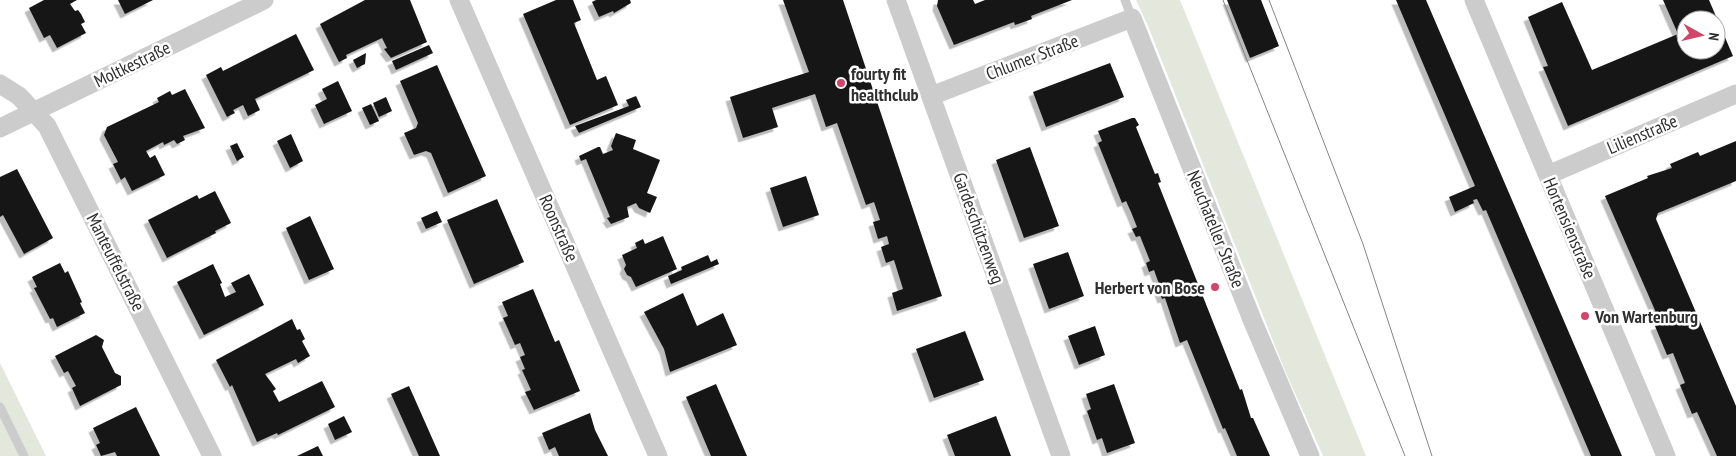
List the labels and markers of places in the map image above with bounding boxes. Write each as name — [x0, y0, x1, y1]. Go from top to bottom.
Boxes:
place label: fourty fit healthclub — [851, 62, 919, 106]
marker: fourty fit healthclub — [835, 77, 847, 89]
place label: Herbert von Bose — [1095, 276, 1205, 299]
marker: Herbert von Bose — [1209, 281, 1221, 293]
place label: Von Wartenburg — [1594, 305, 1698, 328]
marker: Von Wartenburg — [1579, 310, 1591, 322]

